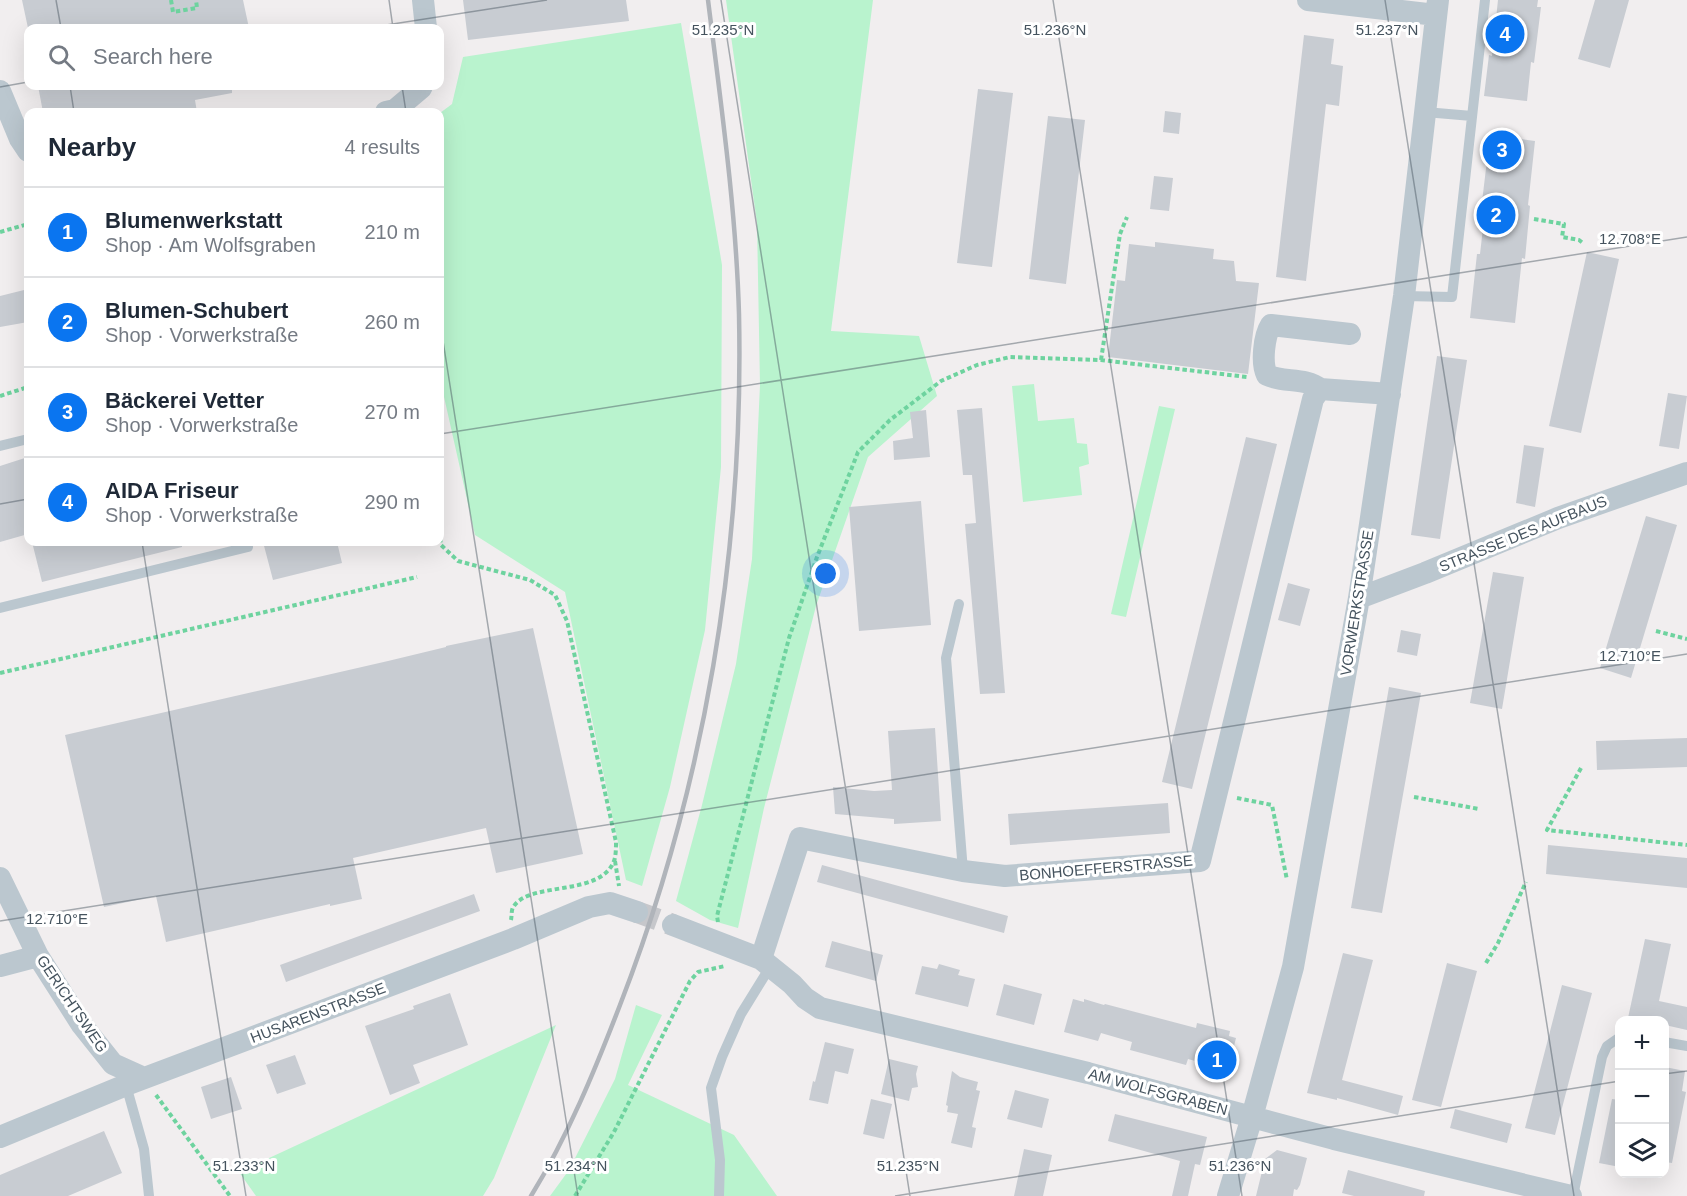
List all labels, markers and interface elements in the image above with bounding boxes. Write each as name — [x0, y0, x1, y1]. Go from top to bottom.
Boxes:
pin: 4 — [1486, 12, 1524, 57]
text: 51.235°N — [692, 21, 754, 38]
text: 51.236°N — [1024, 21, 1086, 38]
text: 51.237°N — [1356, 21, 1418, 38]
search box — [24, 24, 444, 90]
icon: search — [45, 41, 78, 74]
text: Search here — [93, 44, 213, 69]
pin: 3 — [1482, 128, 1522, 172]
text: Nearby — [48, 132, 136, 162]
text: 4 results — [344, 136, 420, 158]
pin: 2 — [1476, 192, 1516, 238]
text: Blumenwerkstatt — [105, 208, 282, 233]
text: 1 — [62, 221, 73, 243]
text: 210 m — [364, 221, 420, 243]
text: 12.708°E — [1599, 230, 1661, 247]
text: Shop · Am Wolfsgraben — [105, 234, 316, 256]
text: Blumen-Schubert — [105, 298, 288, 323]
text: 2 — [62, 311, 73, 333]
text: 260 m — [364, 311, 420, 333]
text: Shop · Vorwerkstraße — [105, 324, 298, 346]
text: Bäckerei Vetter — [105, 388, 264, 413]
text: 3 — [62, 401, 73, 423]
text: 270 m — [364, 401, 420, 423]
text: Shop · Vorwerkstraße — [105, 414, 298, 436]
text: AIDA Friseur — [105, 478, 239, 503]
text: 4 — [62, 491, 73, 513]
text: 290 m — [364, 491, 420, 513]
street label: STRASSE DES AUFBAUS — [1437, 492, 1609, 575]
text: Shop · Vorwerkstraße — [105, 504, 298, 526]
street label: VORWERKSTRASSE — [1337, 529, 1376, 677]
your location — [811, 559, 840, 588]
text: 12.710°E — [1599, 647, 1661, 664]
street label: BONHOEFFERSTRASSE — [1018, 851, 1193, 884]
text: 12.710°E — [26, 910, 88, 927]
street label: GERICHTSWEG — [34, 952, 111, 1055]
street label: HUSARENSTRASSE — [248, 979, 388, 1046]
map controls — [1615, 1016, 1669, 1178]
button: + — [1615, 1016, 1669, 1070]
pin: 1 — [1198, 1038, 1236, 1082]
street label: AM WOLFSGRABEN — [1087, 1065, 1230, 1118]
button: − — [1615, 1070, 1669, 1124]
button: layers — [1615, 1124, 1669, 1178]
text: 51.233°N — [213, 1157, 275, 1174]
text: 51.234°N — [545, 1157, 607, 1174]
text: 51.235°N — [877, 1157, 939, 1174]
text: 51.236°N — [1209, 1157, 1271, 1174]

